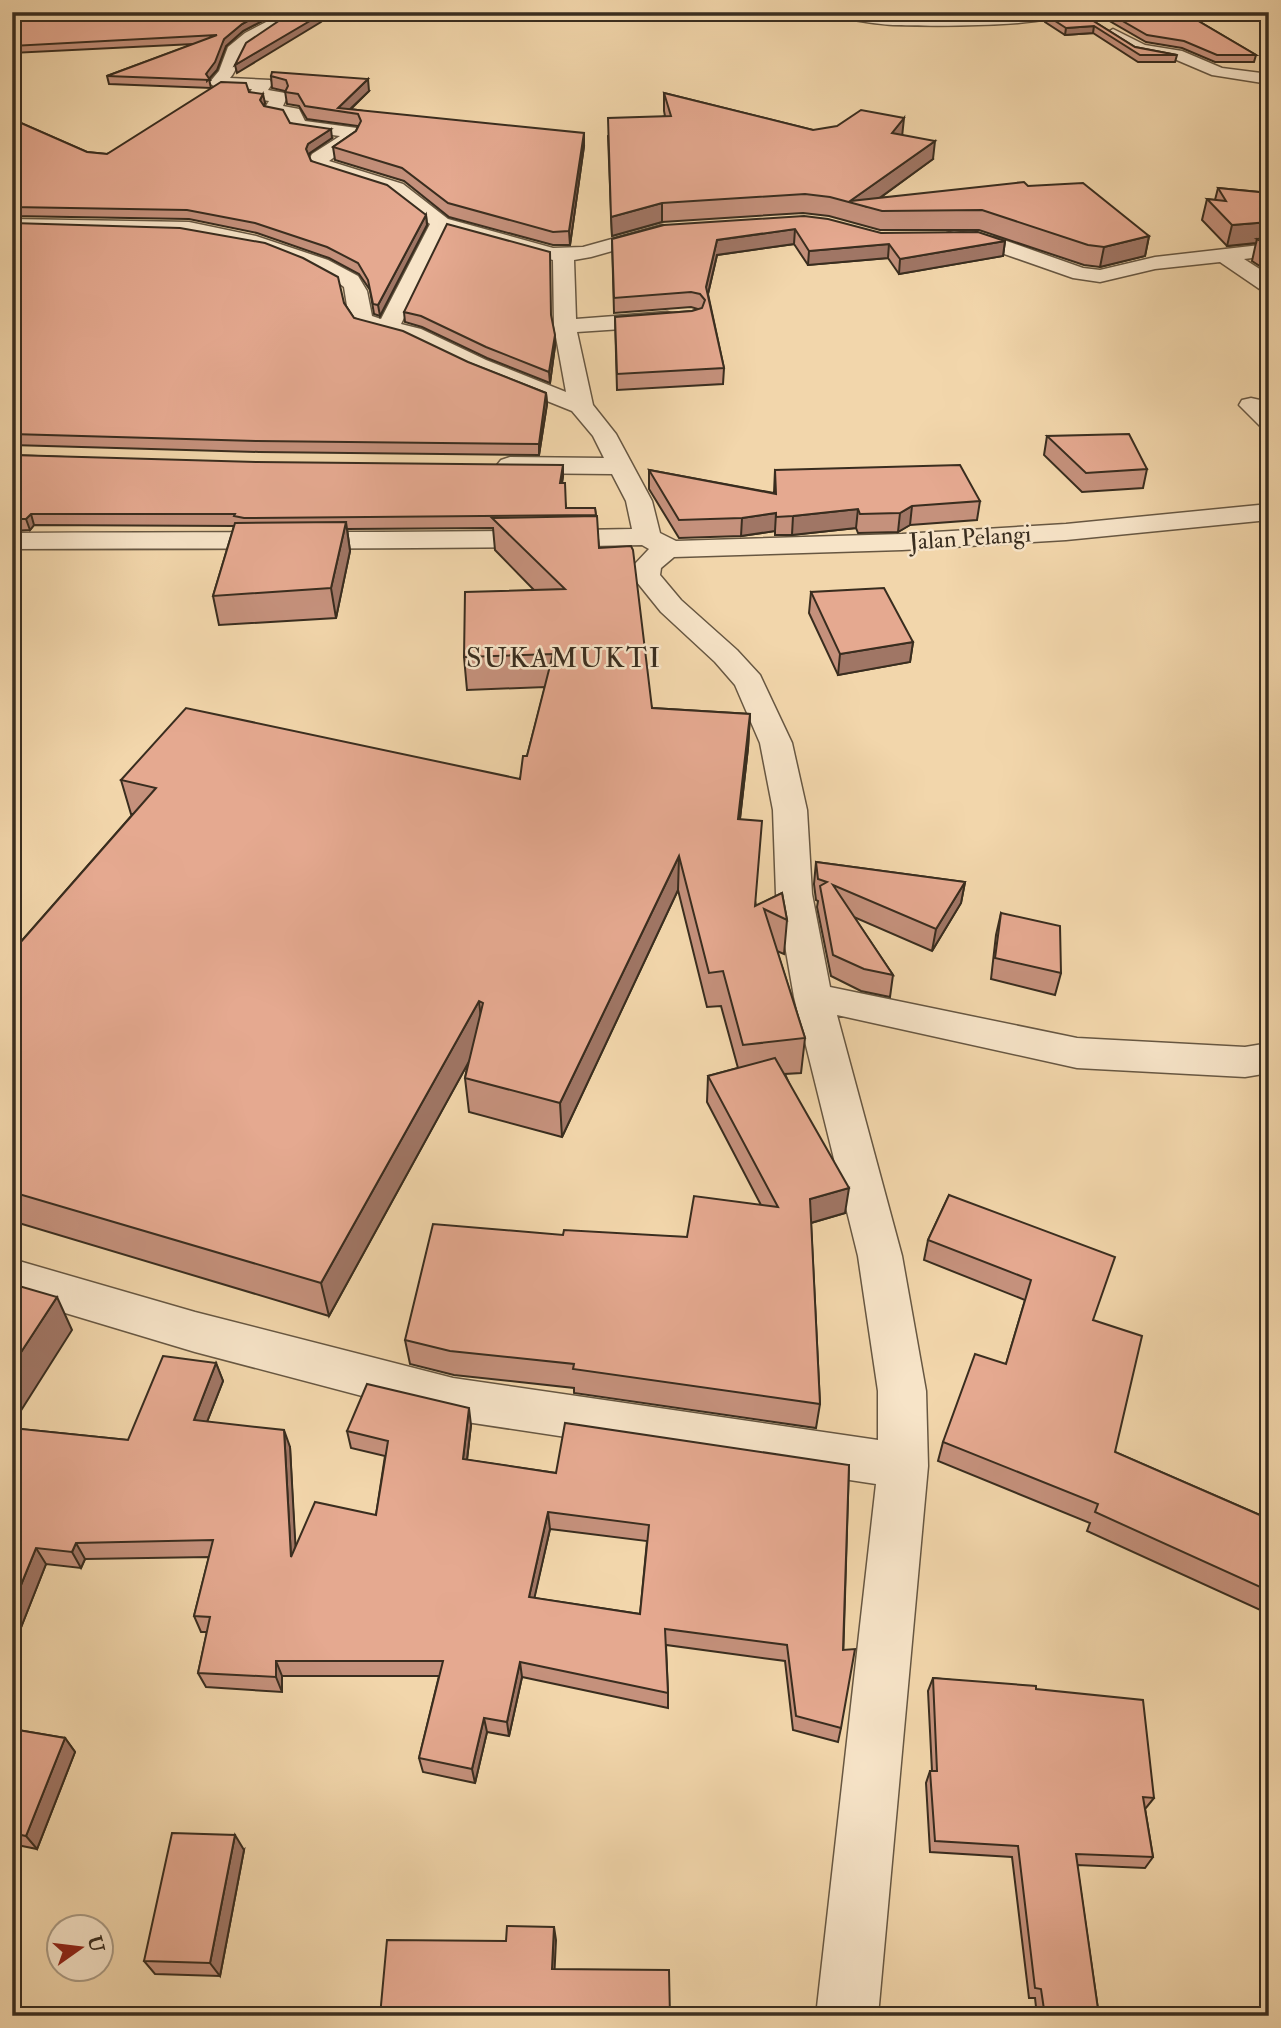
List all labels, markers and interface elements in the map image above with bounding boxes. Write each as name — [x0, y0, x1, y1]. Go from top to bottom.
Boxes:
street label: Jalan Pelangi — [907, 518, 1032, 558]
district label: SUKAMUKTI — [466, 641, 662, 676]
north arrow — [46, 1912, 116, 1982]
text: U — [82, 1934, 109, 1955]

